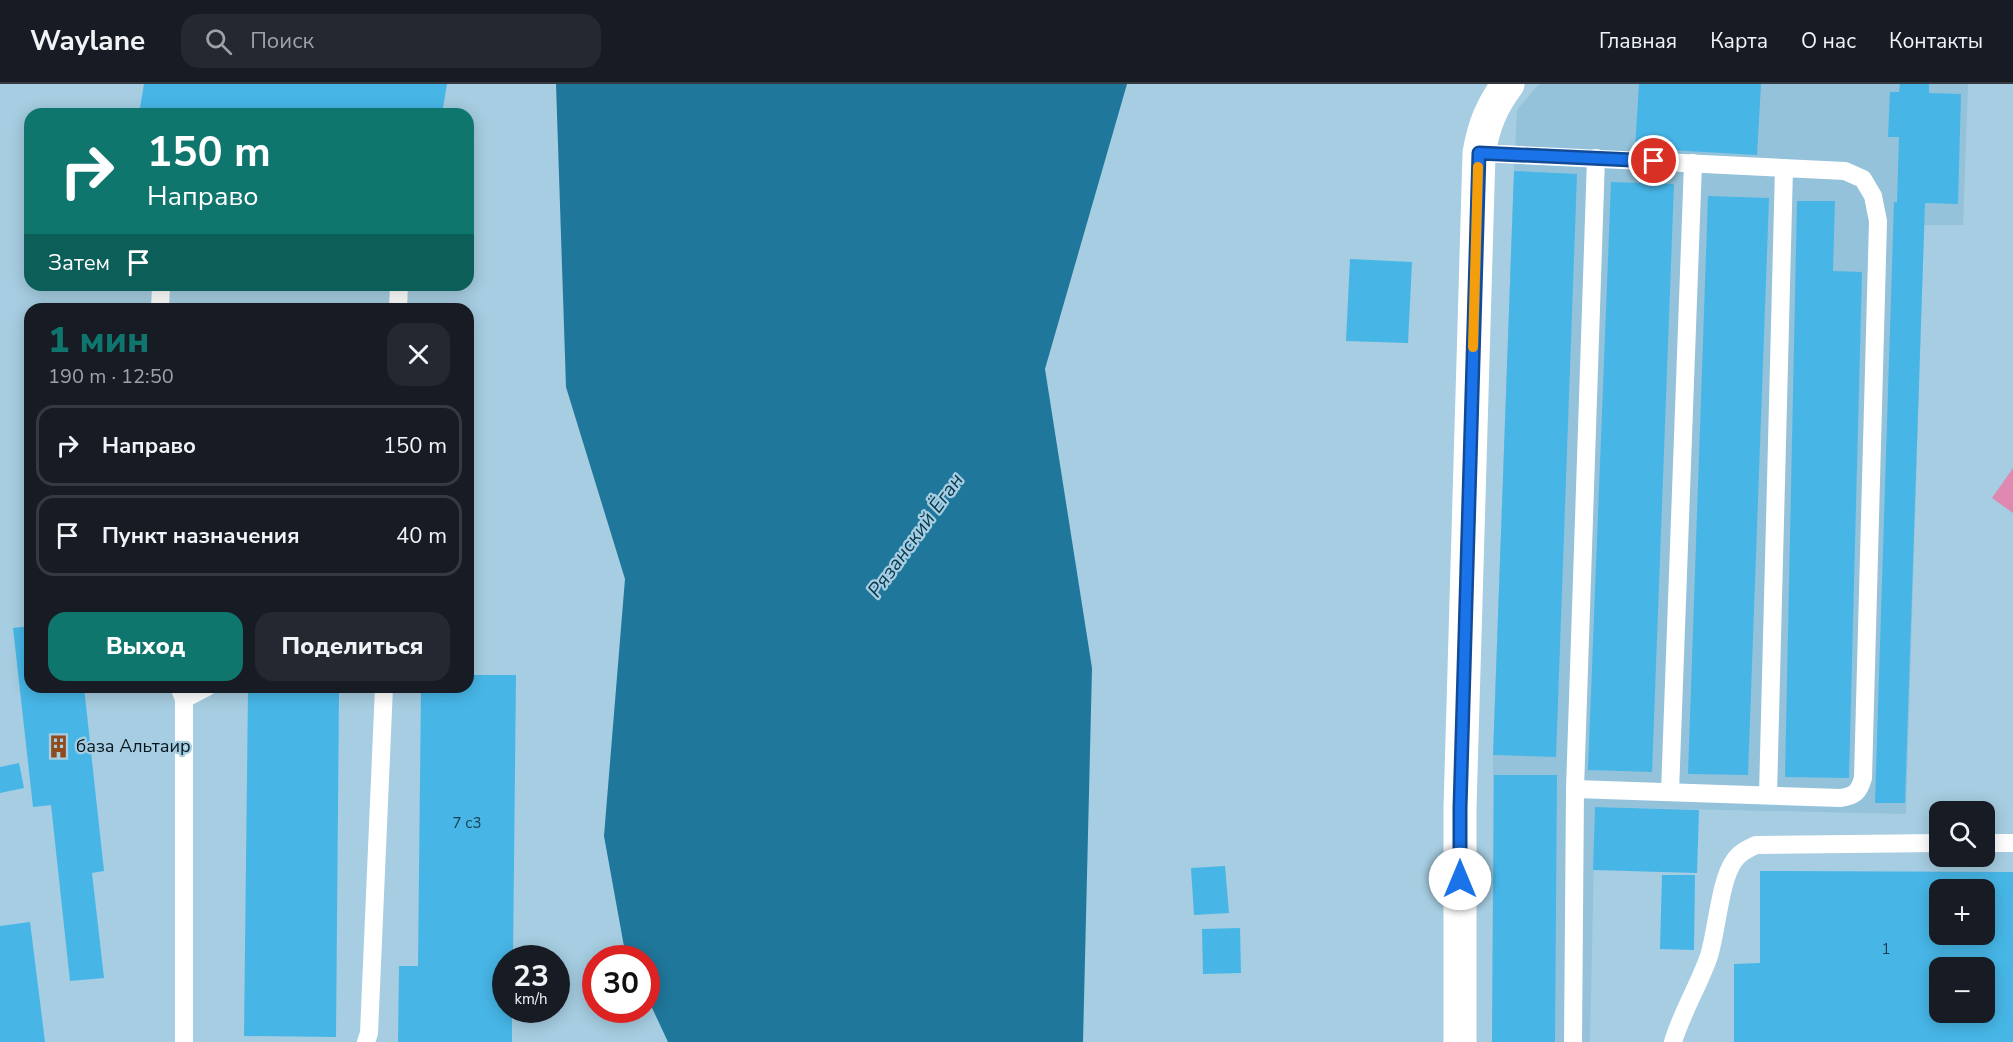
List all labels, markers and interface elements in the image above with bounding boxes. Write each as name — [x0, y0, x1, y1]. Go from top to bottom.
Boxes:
search box — [181, 14, 601, 68]
text: Waylane — [30, 22, 145, 60]
icon: search — [202, 25, 235, 58]
text: Поиск — [250, 26, 314, 56]
text: Главная — [1599, 27, 1677, 55]
text: Карта — [1710, 27, 1768, 55]
text: О нас — [1801, 27, 1856, 55]
text: Контакты — [1889, 27, 1983, 55]
text: 150 m — [147, 124, 271, 181]
icon: right — [48, 132, 126, 210]
pin — [1628, 135, 1679, 186]
icon: arrive — [1637, 144, 1670, 177]
text: Направо — [147, 178, 258, 215]
icon: arrive — [122, 246, 155, 279]
text: Затем — [48, 248, 110, 278]
text: 1 мин — [48, 316, 149, 365]
button: close — [387, 323, 450, 386]
text: 190 m · 12:50 — [48, 363, 174, 390]
icon: right — [51, 429, 84, 462]
text: Направо — [102, 431, 196, 461]
text: 150 m — [383, 431, 447, 461]
water label: Рязанский Ёган — [861, 468, 970, 603]
icon: arrive — [51, 519, 84, 552]
text: Пункт назначения — [102, 521, 300, 551]
text: 40 m — [396, 521, 447, 551]
button: Выход — [48, 612, 243, 681]
button: Поделиться — [255, 612, 450, 681]
building icon: база Альтаир — [45, 733, 71, 759]
place label: база Альтаир — [76, 734, 191, 758]
map controls — [1929, 801, 1995, 1023]
button: search — [1929, 801, 1995, 867]
house number: 7 с3 — [453, 813, 481, 833]
position arrow — [1428, 847, 1492, 911]
button: + — [1929, 879, 1995, 945]
house number: 1 — [1881, 939, 1891, 959]
speed limit sign: 30 — [582, 945, 660, 1023]
text: 23 — [513, 956, 549, 997]
button: − — [1929, 957, 1995, 1023]
text: km/h — [514, 989, 548, 1009]

